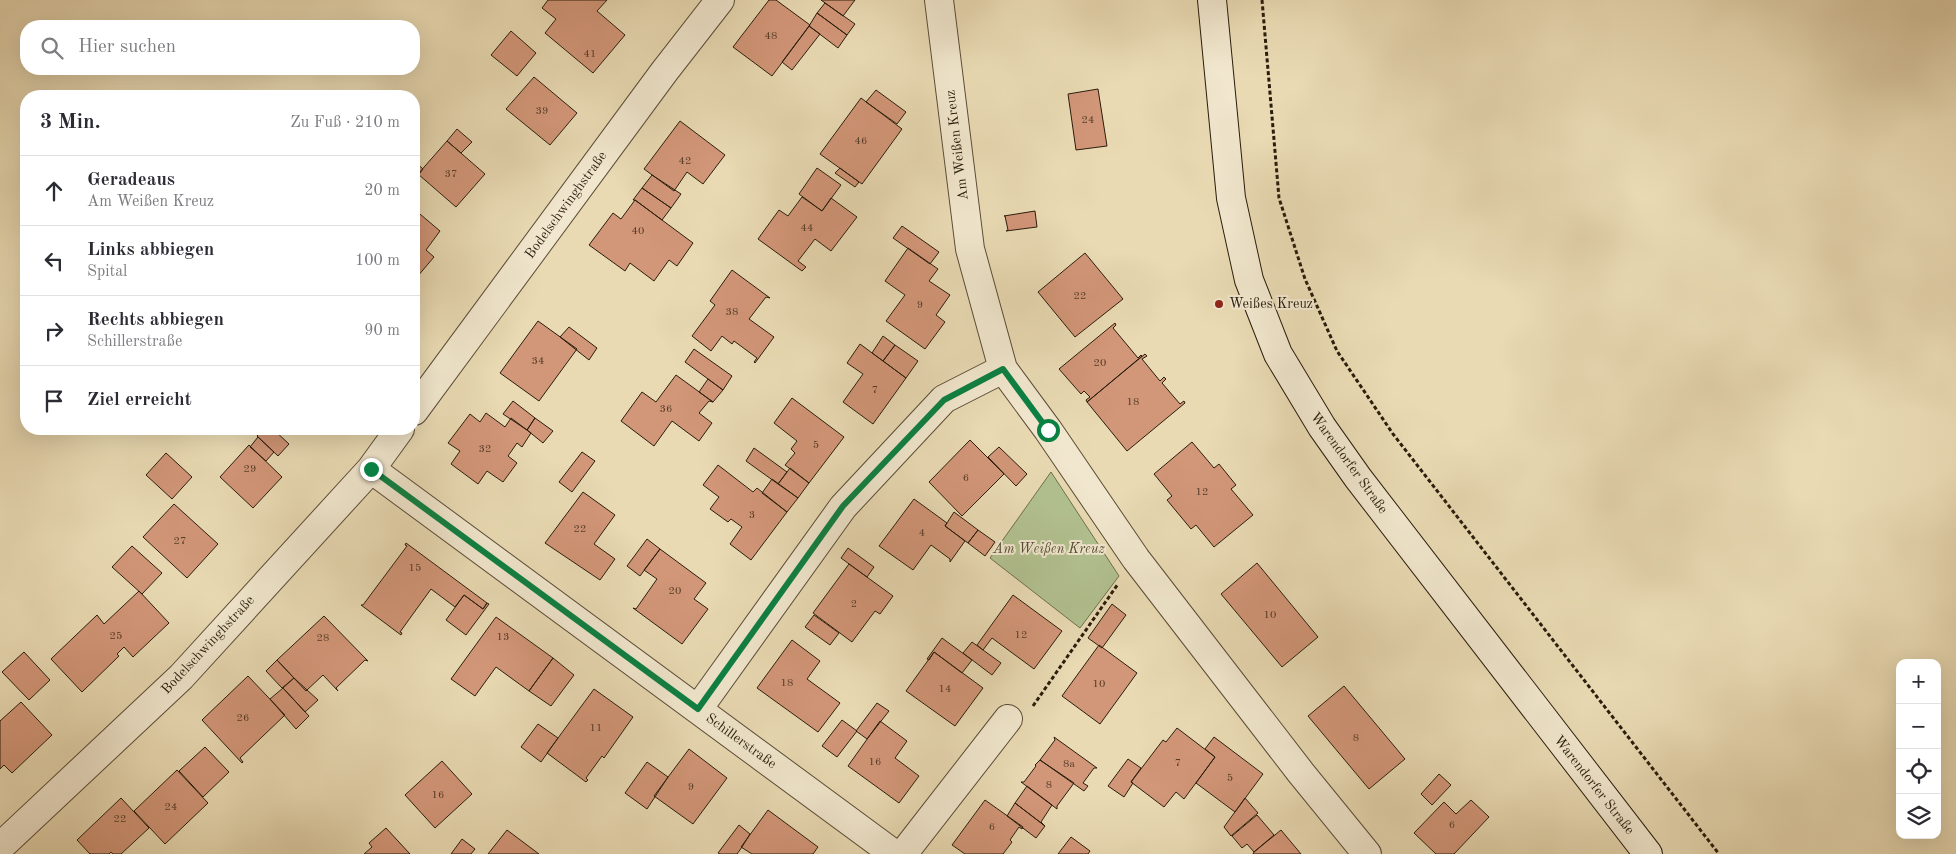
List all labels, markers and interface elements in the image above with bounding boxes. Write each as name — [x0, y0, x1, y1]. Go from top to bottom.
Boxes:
search box — [20, 20, 420, 75]
house number: 48 — [765, 31, 777, 42]
icon: search — [38, 34, 66, 62]
text: Hier suchen — [78, 38, 176, 57]
house number: 41 — [584, 49, 596, 60]
street label: Am Weißen Kreuz — [943, 89, 971, 201]
house number: 39 — [536, 106, 548, 117]
text: 3 Min. — [40, 112, 101, 133]
text: Zu Fuß · 210 m — [290, 115, 400, 131]
house number: 24 — [1082, 115, 1094, 126]
house number: 46 — [855, 136, 867, 147]
street label: Bodelschwinghstraße — [522, 149, 610, 261]
house number: 42 — [679, 156, 691, 167]
house number: 37 — [445, 169, 457, 180]
text: Geradeaus — [87, 171, 175, 190]
icon: ahead — [40, 177, 68, 205]
text: 20 m — [364, 183, 400, 199]
text: Am Weißen Kreuz — [87, 194, 214, 210]
house number: 44 — [801, 223, 813, 234]
house number: 40 — [632, 226, 644, 237]
text: Links abbiegen — [87, 241, 214, 260]
icon: left — [40, 247, 68, 275]
text: 100 m — [355, 253, 400, 269]
text: Spital — [87, 264, 127, 280]
house number: 22 — [1074, 291, 1086, 302]
place label: Weißes Kreuz — [1229, 297, 1313, 311]
marker: Weißes Kreuz — [1213, 298, 1225, 310]
house number: 9 — [917, 300, 923, 311]
house number: 38 — [726, 307, 738, 318]
text: Rechts abbiegen — [87, 311, 224, 330]
icon: right — [40, 317, 68, 345]
text: 90 m — [364, 323, 400, 339]
text: Schillerstraße — [87, 334, 182, 350]
house number: 34 — [532, 356, 544, 367]
house number: 20 — [1094, 358, 1106, 369]
house number: 7 — [872, 385, 878, 396]
icon: arrive — [40, 387, 68, 415]
text: Ziel erreicht — [87, 391, 192, 410]
house number: 18 — [1127, 397, 1139, 408]
house number: 36 — [660, 404, 672, 415]
street label: Warendorfer Straße — [1308, 410, 1390, 516]
route start — [1037, 419, 1060, 442]
house number: 5 — [813, 440, 819, 451]
house number: 32 — [479, 444, 491, 455]
route end — [360, 458, 383, 481]
house number: 29 — [244, 464, 256, 475]
house number: 6 — [963, 473, 969, 484]
house number: 12 — [1196, 487, 1208, 498]
house number: 3 — [749, 510, 755, 521]
house number: 22 — [574, 524, 586, 535]
house number: 4 — [919, 528, 925, 539]
house number: 27 — [174, 536, 186, 547]
park label: Am Weißen Kreuz — [992, 542, 1105, 556]
house number: 15 — [409, 563, 421, 574]
house number: 20 — [669, 586, 681, 597]
street label: Bodelschwinghstraße — [159, 593, 257, 697]
house number: 2 — [851, 599, 857, 610]
house number: 10 — [1264, 610, 1276, 621]
house number: 12 — [1015, 630, 1027, 641]
house number: 25 — [110, 631, 122, 642]
house number: 13 — [497, 632, 509, 643]
house number: 28 — [317, 633, 329, 644]
map controls — [1896, 659, 1941, 839]
button: + — [1896, 659, 1941, 704]
house number: 18 — [781, 678, 793, 689]
house number: 10 — [1093, 679, 1105, 690]
house number: 14 — [939, 684, 951, 695]
button: − — [1896, 704, 1941, 749]
street label: Schillerstraße — [703, 711, 779, 771]
house number: 26 — [237, 713, 249, 724]
house number: 11 — [590, 723, 602, 734]
house number: 8 — [1353, 733, 1359, 744]
street label: Warendorfer Straße — [1551, 733, 1637, 837]
button: locate — [1896, 749, 1941, 794]
house number: 16 — [869, 757, 881, 768]
house number: 7 — [1175, 758, 1181, 769]
house number: 8a — [1063, 759, 1075, 770]
house number: 5 — [1227, 773, 1233, 784]
house number: 8 — [1046, 780, 1052, 791]
house number: 9 — [688, 782, 694, 793]
house number: 16 — [432, 790, 444, 801]
button: layers — [1896, 794, 1941, 839]
house number: 24 — [165, 802, 177, 813]
house number: 22 — [114, 814, 126, 825]
house number: 6 — [1449, 820, 1455, 831]
house number: 6 — [989, 822, 995, 833]

